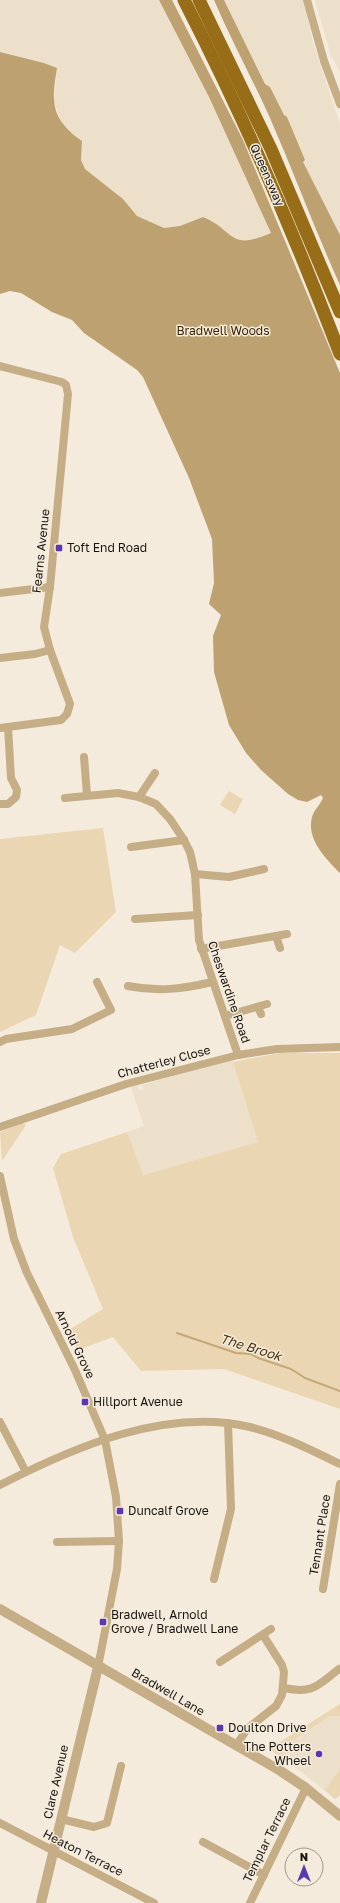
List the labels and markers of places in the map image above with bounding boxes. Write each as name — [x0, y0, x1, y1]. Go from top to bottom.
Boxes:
place label: Toft End Road — [67, 540, 147, 555]
marker: Toft End Road — [54, 543, 64, 553]
place label: Hillport Avenue — [93, 1394, 183, 1409]
marker: Hillport Avenue — [80, 1397, 90, 1407]
place label: Duncalf Grove — [128, 1503, 209, 1518]
marker: Duncalf Grove — [115, 1506, 125, 1516]
place label: Bradwell, Arnold Grove / Bradwell Lane — [111, 1607, 238, 1636]
marker: Bradwell, Arnold Grove / Bradwell Lane — [98, 1617, 108, 1627]
place label: Doulton Drive — [228, 1720, 307, 1735]
marker: Doulton Drive — [215, 1723, 225, 1733]
place label: The Potters Wheel — [244, 1739, 311, 1768]
marker: The Potters Wheel — [314, 1749, 324, 1759]

